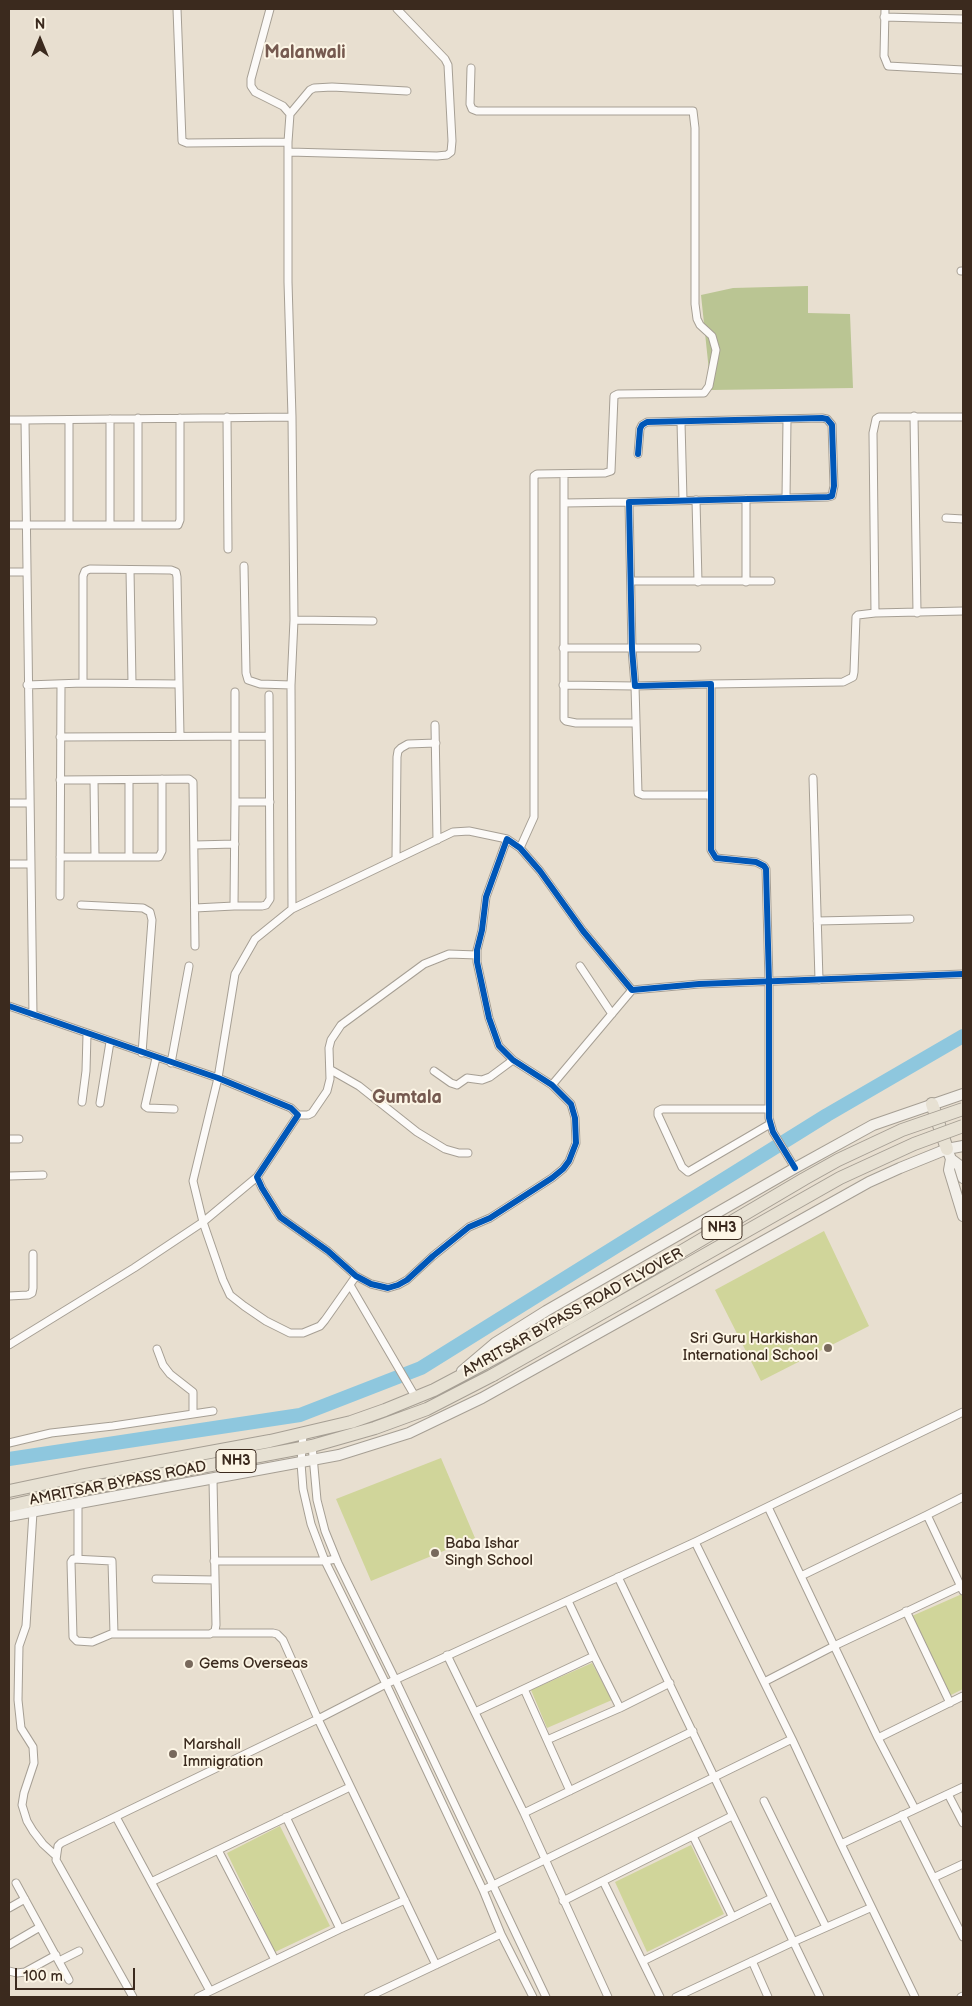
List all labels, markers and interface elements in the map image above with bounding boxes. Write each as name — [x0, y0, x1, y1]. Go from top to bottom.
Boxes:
north arrow — [15, 15, 65, 65]
text: N — [35, 16, 45, 33]
district label: Malanwali — [264, 42, 346, 64]
district label: Gumtala — [372, 1087, 442, 1109]
road number: NH3 — [702, 1216, 742, 1240]
street label: AMRITSAR BYPASS ROAD FLYOVER — [460, 1245, 686, 1381]
place label: Sri Guru Harkishan International School — [683, 1330, 818, 1365]
marker: Sri Guru Harkishan International School — [822, 1342, 834, 1354]
road number: NH3 — [216, 1450, 256, 1472]
street label: AMRITSAR BYPASS ROAD — [28, 1458, 208, 1510]
place label: Baba Ishar Singh School — [445, 1535, 533, 1570]
marker: Baba Ishar Singh School — [429, 1547, 441, 1559]
place label: Gems Overseas — [199, 1655, 308, 1673]
marker: Gems Overseas — [183, 1658, 195, 1670]
place label: Marshall Immigration — [183, 1736, 263, 1771]
marker: Marshall Immigration — [167, 1748, 179, 1760]
scale bar — [18, 1958, 138, 1990]
text: 100 m — [23, 1967, 63, 1986]

